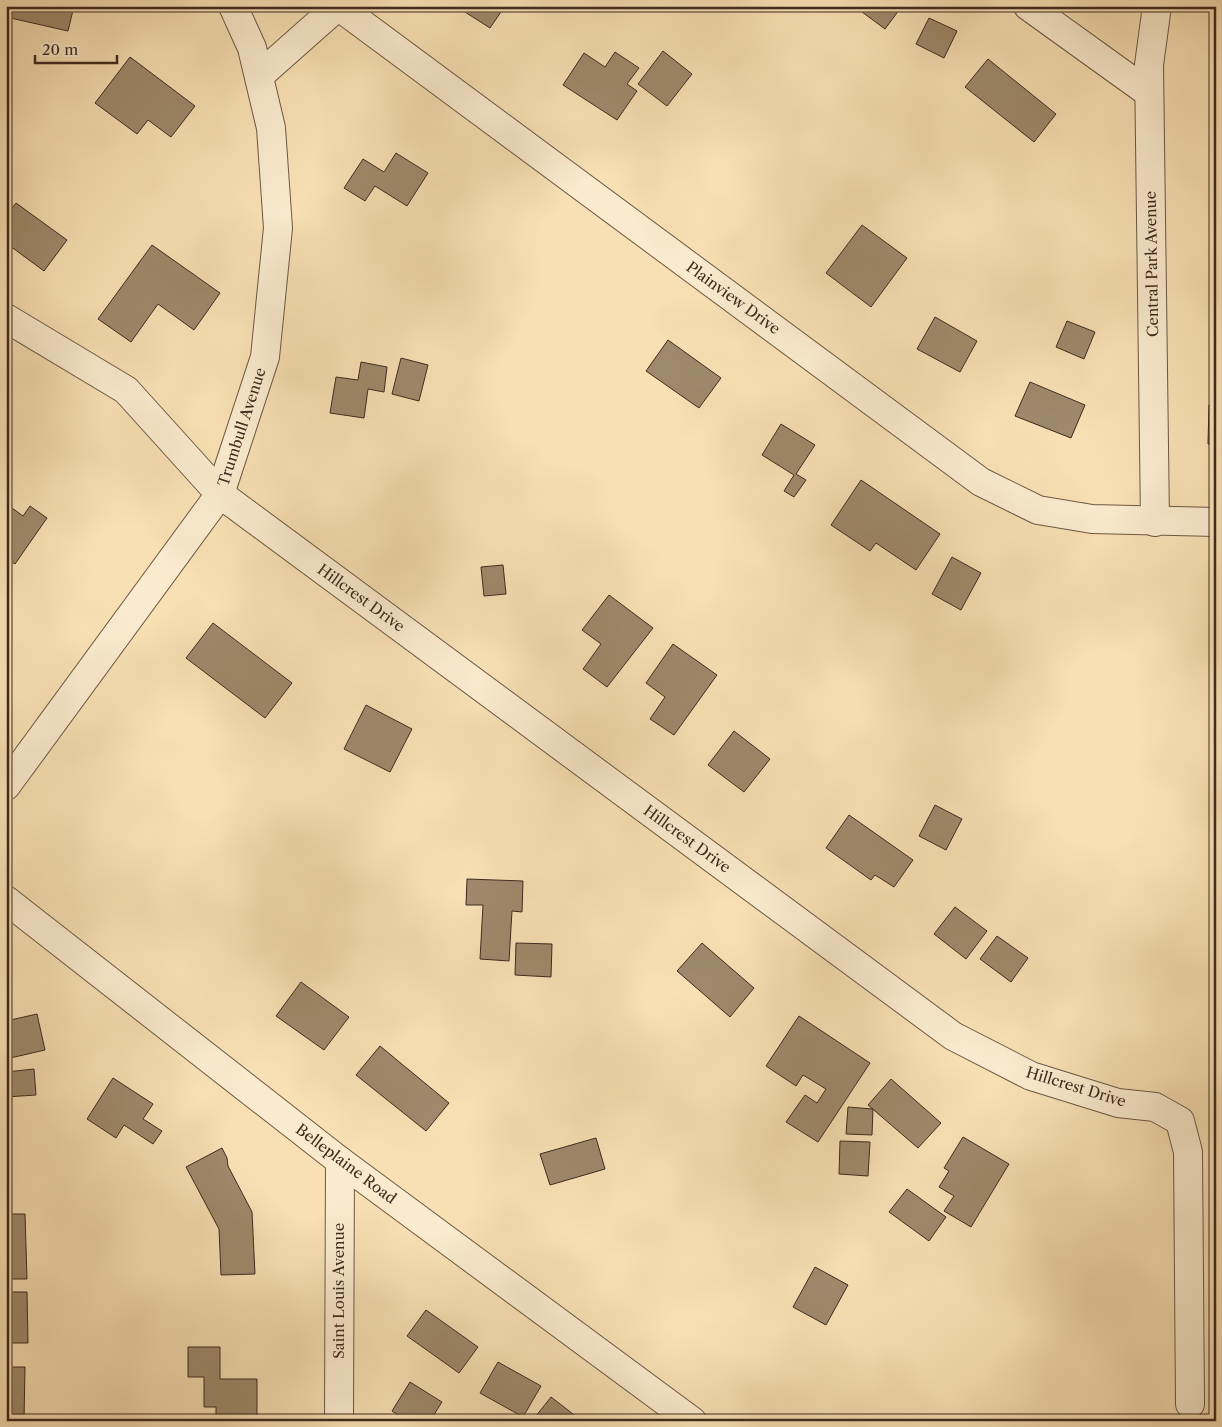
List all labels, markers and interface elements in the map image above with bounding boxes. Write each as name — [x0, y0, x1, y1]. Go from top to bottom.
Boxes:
scale bar — [35, 32, 118, 64]
text: 20 m — [42, 40, 78, 59]
street label: Central Park Avenue — [1141, 191, 1162, 337]
street label: Plainview Drive — [683, 257, 784, 338]
street label: Trumbull Avenue — [213, 365, 270, 489]
street label: Hillcrest Drive — [314, 560, 409, 636]
street label: Hillcrest Drive — [640, 801, 735, 877]
street label: Hillcrest Drive — [1024, 1062, 1128, 1111]
street label: Belleplaine Road — [292, 1120, 400, 1208]
street label: Saint Louis Avenue — [329, 1223, 348, 1359]

